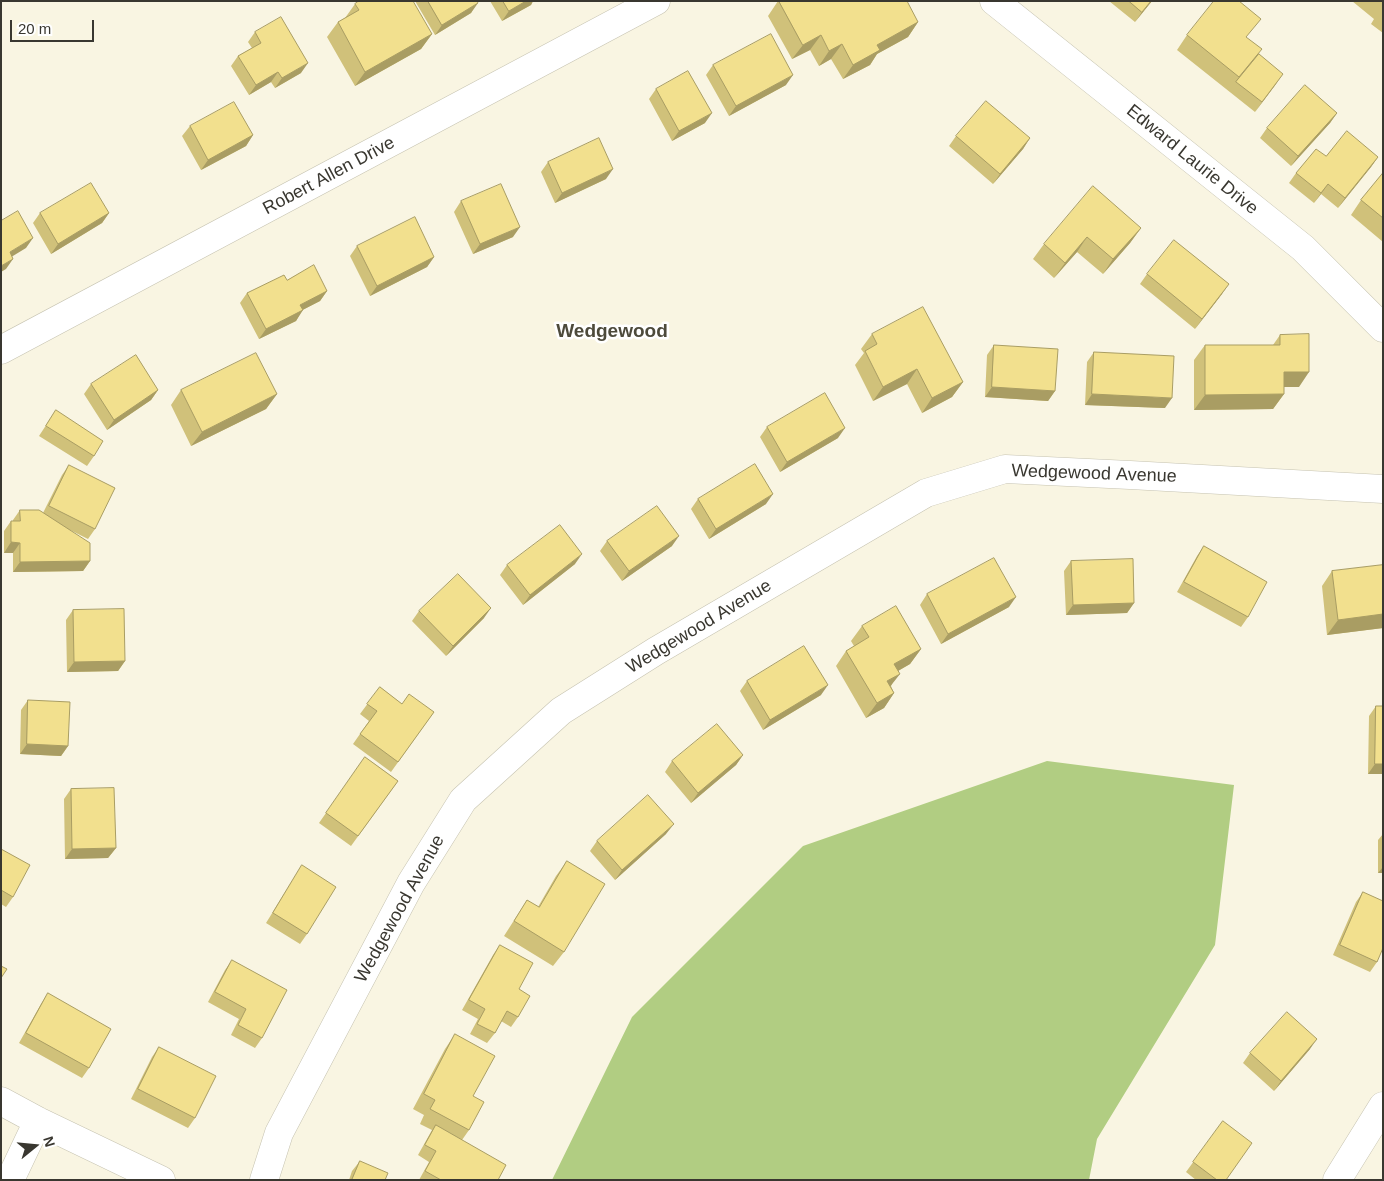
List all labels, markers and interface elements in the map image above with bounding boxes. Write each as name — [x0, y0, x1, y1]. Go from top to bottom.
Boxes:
scale bar — [12, 10, 96, 42]
text: 20 m — [18, 20, 51, 37]
street label: Edward Laurie Drive — [1122, 100, 1262, 220]
street label: Robert Allen Drive — [259, 132, 399, 220]
district label: Wedgewood — [556, 321, 668, 343]
street label: Wedgewood Avenue — [1011, 460, 1177, 488]
street label: Wedgewood Avenue — [623, 575, 775, 679]
street label: Wedgewood Avenue — [350, 831, 450, 987]
north arrow — [10, 1121, 60, 1171]
text: N — [40, 1134, 58, 1149]

